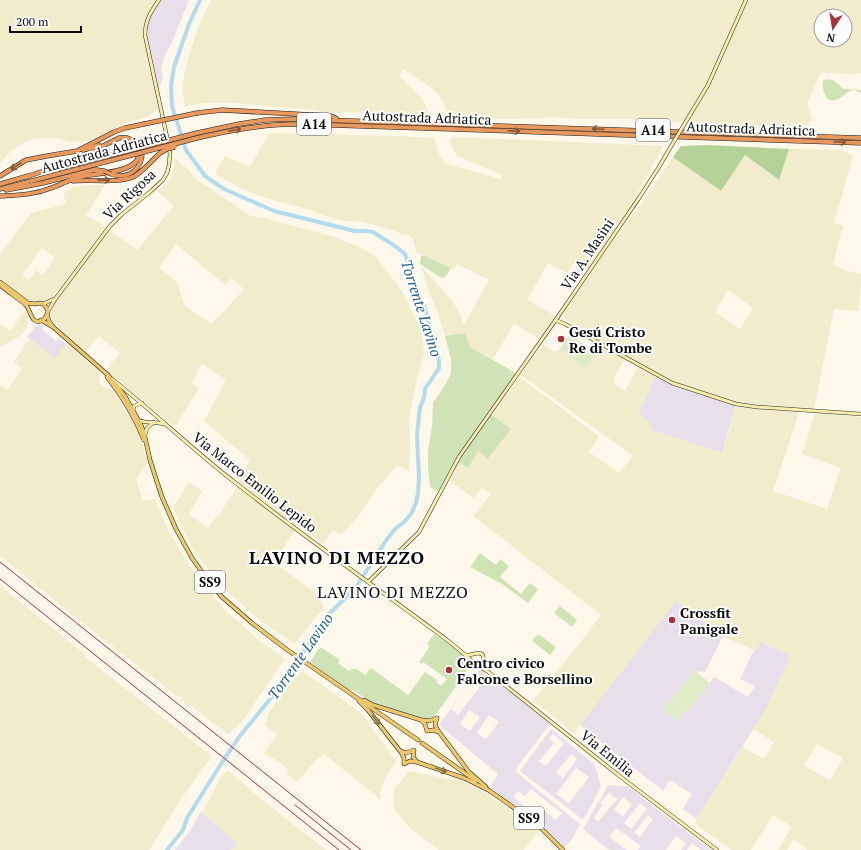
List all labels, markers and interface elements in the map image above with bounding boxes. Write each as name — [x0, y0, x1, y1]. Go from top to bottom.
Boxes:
scale bar — [10, 8, 81, 34]
north arrow — [813, 8, 853, 48]
text: 200 m — [16, 14, 49, 29]
text: N — [825, 30, 836, 45]
street label: Autostrada Adriatica — [362, 105, 492, 129]
road number: A14 — [297, 113, 331, 135]
street label: Autostrada Adriatica — [686, 116, 816, 140]
road number: A14 — [636, 119, 670, 141]
street label: Autostrada Adriatica — [39, 125, 169, 177]
one-way arrow — [228, 125, 241, 133]
one-way arrow — [592, 125, 605, 132]
one-way arrow — [507, 127, 520, 135]
one-way arrow — [833, 138, 846, 146]
one-way arrow — [10, 163, 22, 171]
street label: Via Rigosa — [99, 165, 159, 223]
one-way arrow — [97, 176, 110, 184]
street label: Via A. Masini — [556, 215, 618, 293]
water label: Torrente Lavino — [397, 257, 447, 360]
place label: Gesú Cristo Re di Tombe — [569, 322, 653, 357]
marker: Gesú Cristo Re di Tombe — [556, 334, 566, 344]
street label: Via Marco Emilio Lepido — [189, 428, 321, 537]
district label: LAVINO DI MEZZO — [249, 545, 425, 569]
road number: SS9 — [195, 571, 225, 593]
district label: LAVINO DI MEZZO — [317, 581, 469, 603]
place label: Crossfit Panigale — [680, 603, 739, 638]
water label: Torrente Lavino — [263, 608, 337, 703]
marker: Crossfit Panigale — [667, 615, 677, 625]
place label: Centro civico Falcone e Borsellino — [457, 653, 593, 688]
marker: Centro civico Falcone e Borsellino — [444, 665, 454, 675]
one-way arrow — [372, 715, 381, 726]
street label: Via Emilia — [577, 725, 639, 781]
one-way arrow — [435, 767, 448, 774]
road number: SS9 — [514, 807, 544, 829]

